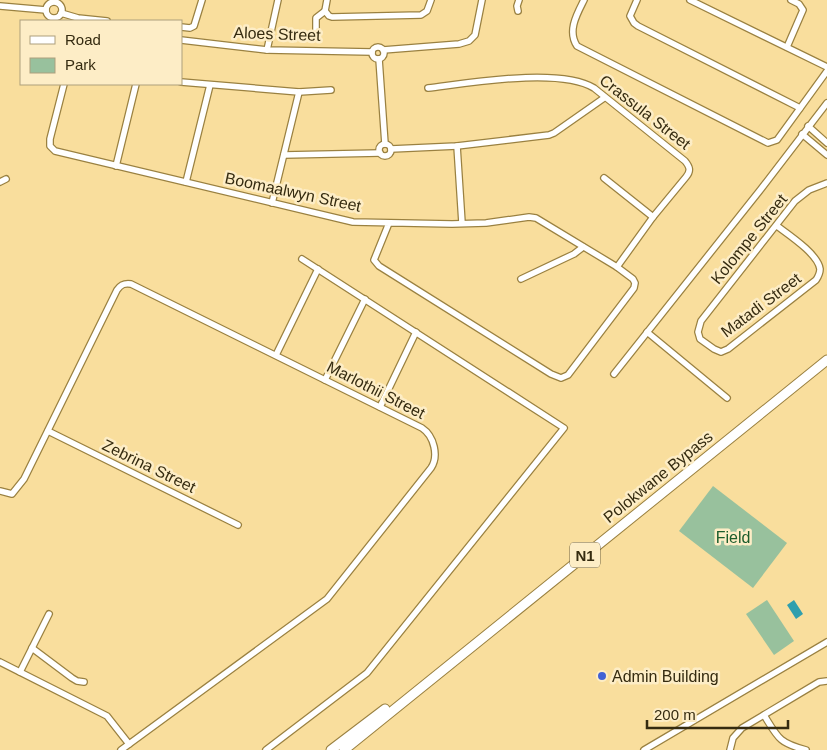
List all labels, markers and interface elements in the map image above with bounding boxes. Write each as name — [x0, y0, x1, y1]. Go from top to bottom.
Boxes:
legend — [20, 20, 182, 85]
street label: Aloes Street — [233, 24, 321, 44]
text: Road — [65, 31, 101, 48]
text: Park — [65, 56, 96, 73]
street label: Crassula Street — [596, 71, 694, 153]
street label: Boomaalwyn Street — [223, 169, 363, 215]
street label: Kolompe Street — [708, 190, 791, 287]
street label: Matadi Street — [718, 269, 805, 340]
street label: Marlothii Street — [324, 358, 428, 422]
street label: Polokwane Bypass — [600, 428, 716, 526]
street label: Zebrina Street — [100, 436, 199, 496]
park label: Field — [716, 529, 750, 546]
road number: N1 — [570, 542, 600, 568]
place label: Admin Building — [612, 668, 719, 685]
marker: Admin Building — [596, 670, 608, 682]
scale bar — [647, 698, 788, 730]
text: 200 m — [654, 706, 696, 723]

